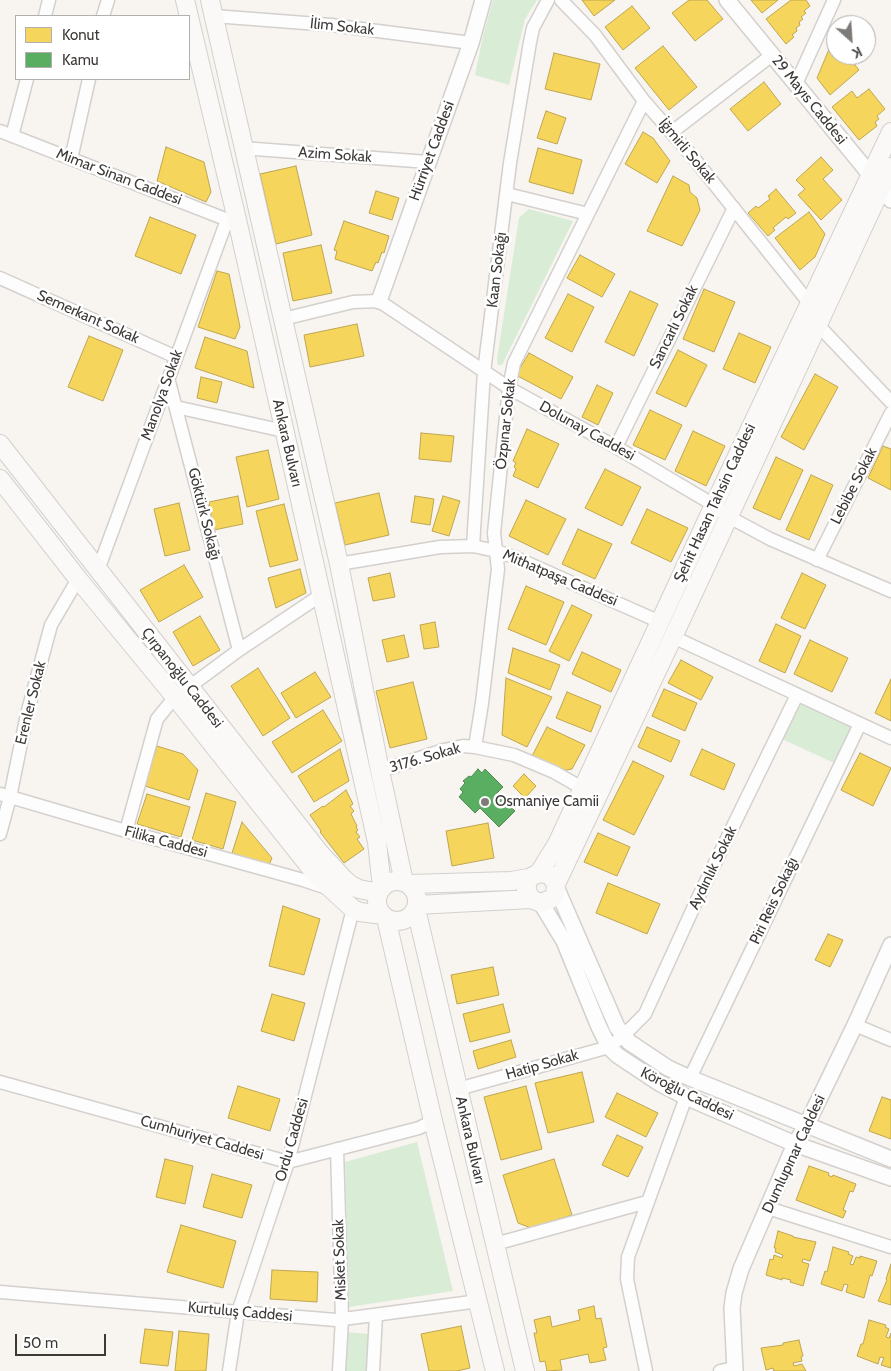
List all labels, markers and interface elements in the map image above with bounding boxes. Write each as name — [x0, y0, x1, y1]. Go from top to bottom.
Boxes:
legend — [15, 15, 190, 80]
street label: İlim Sokak — [309, 15, 375, 39]
north arrow — [826, 15, 876, 65]
text: Konut — [62, 26, 100, 44]
text: K — [849, 43, 865, 63]
text: Kamu — [62, 51, 99, 69]
street label: 29 Mayıs Caddesi — [768, 52, 850, 148]
street label: Hürriyet Caddesi — [406, 99, 458, 203]
street label: İğmirli Sokak — [654, 115, 720, 187]
street label: Azim Sokak — [298, 143, 372, 167]
street label: Mimar Sinan Caddesi — [54, 145, 184, 209]
street label: Kaan Sokağı — [483, 231, 511, 309]
street label: Sancarlı Sokak — [646, 282, 702, 372]
street label: Semerkant Sokak — [34, 286, 142, 348]
street label: Manolya Sokak — [137, 347, 187, 443]
street label: Özpınar Sokak — [492, 378, 520, 470]
street label: Ankara Bulvarı — [268, 397, 306, 489]
street label: Dolunay Caddesi — [536, 397, 638, 465]
street label: Şehit Hasan Tahsin Caddesi — [670, 421, 760, 585]
street label: Lebibe Sokak — [827, 445, 881, 527]
street label: Göktürk Sokağı — [184, 466, 224, 562]
street label: Mithatpaşa Caddesi — [500, 546, 620, 610]
street label: Çırpanoğlu Caddesi — [137, 624, 227, 732]
street label: Erenler Sokak — [12, 659, 50, 747]
street label: 3176. Sokak — [388, 739, 462, 777]
place label: Osmaniye Camii — [495, 793, 599, 811]
marker: Osmaniye Camii — [479, 796, 491, 808]
street label: Filika Caddesi — [123, 822, 209, 862]
street label: Aydınlık Sokak — [685, 823, 741, 913]
street label: Piri Reis Sokağı — [746, 855, 802, 947]
street label: Hatip Sokak — [503, 1046, 581, 1084]
street label: Köroğlu Caddesi — [637, 1064, 737, 1124]
street label: Dumlupınar Caddesi — [759, 1092, 829, 1216]
street label: Ankara Bulvarı — [451, 1094, 489, 1186]
street label: Ordu Caddesi — [272, 1096, 312, 1184]
street label: Cumhuriyet Caddesi — [138, 1112, 266, 1164]
street label: Misket Sokak — [330, 1219, 350, 1301]
street label: Kurtuluş Caddesi — [187, 1298, 293, 1326]
scale bar — [18, 1324, 109, 1356]
text: 50 m — [23, 1334, 58, 1352]

